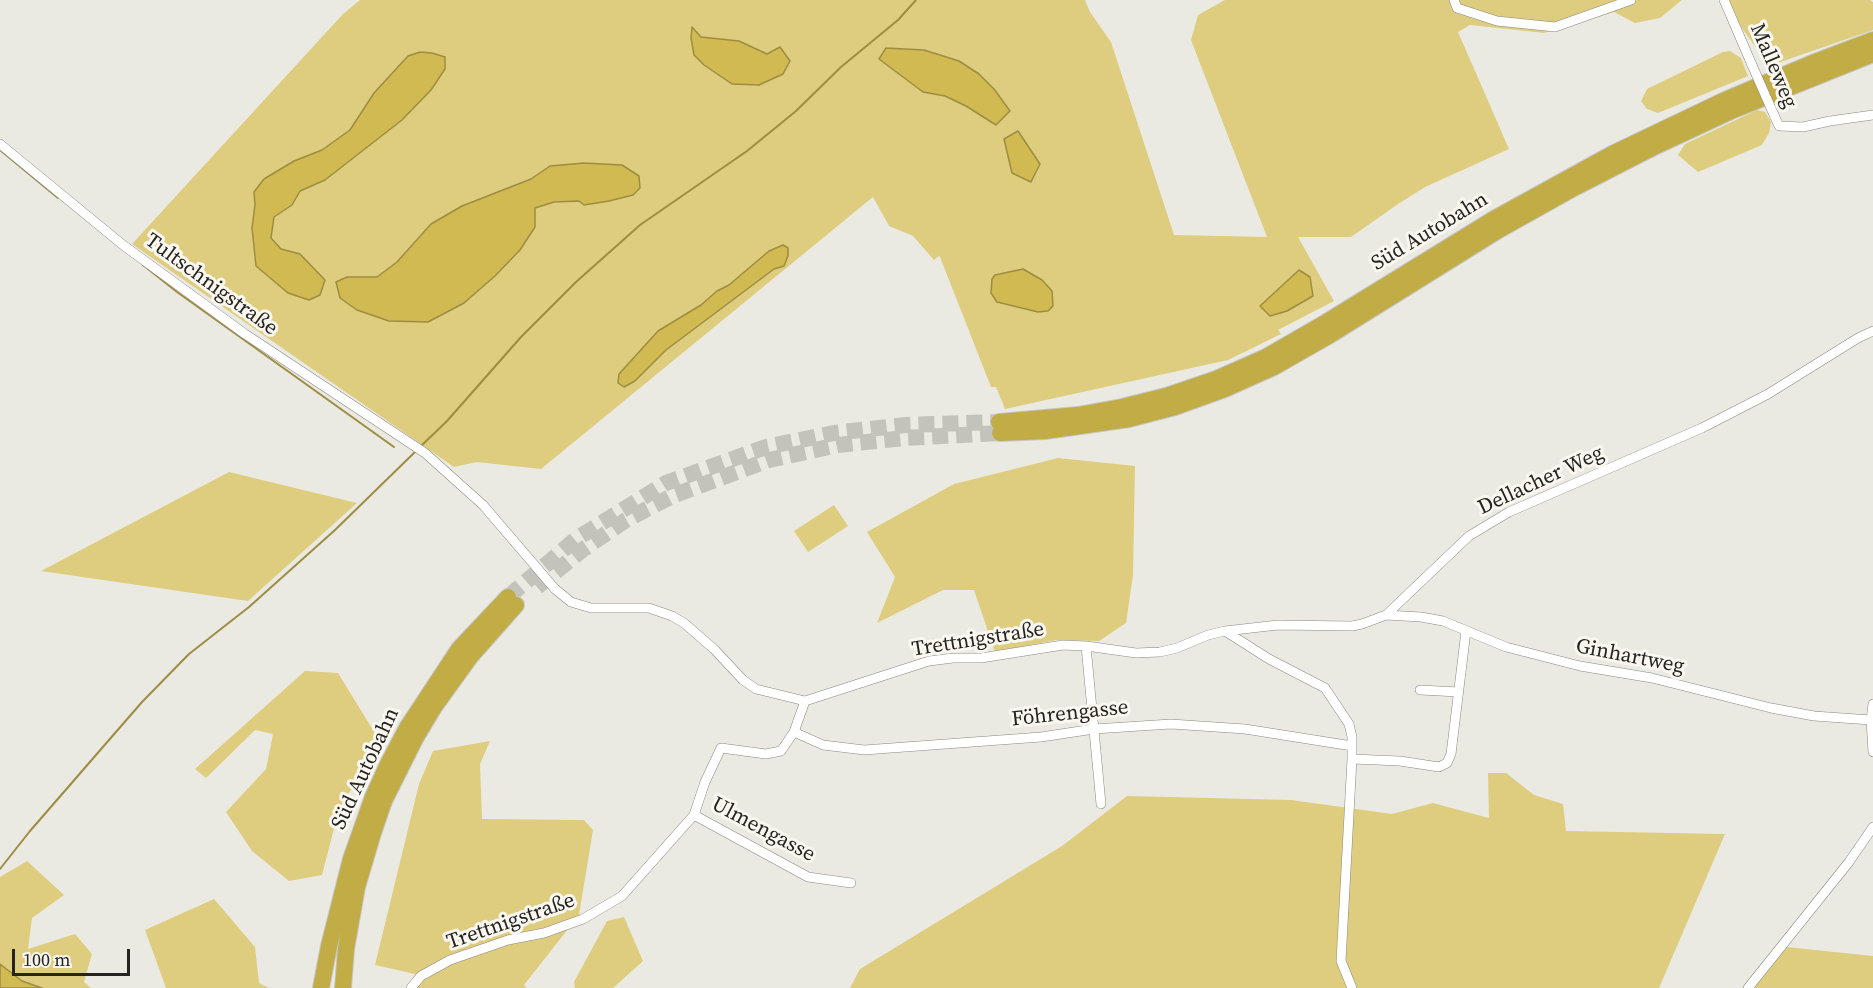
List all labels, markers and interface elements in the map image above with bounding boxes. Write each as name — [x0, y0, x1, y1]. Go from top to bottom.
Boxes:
street label: Malleweg — [1744, 20, 1802, 112]
street label: Süd Autobahn — [1367, 187, 1493, 277]
street label: Tultschnigstraße — [140, 228, 282, 342]
street label: Dellacher Weg — [1474, 441, 1608, 521]
street label: Trettnigstraße — [910, 617, 1046, 663]
street label: Ginhartweg — [1574, 634, 1686, 680]
street label: Föhrengasse — [1010, 695, 1130, 733]
street label: Süd Autobahn — [327, 704, 405, 834]
street label: Ulmengasse — [707, 792, 819, 868]
street label: Trettnigstraße — [444, 888, 578, 956]
scale bar — [15, 937, 134, 975]
text: 100 m — [23, 947, 70, 972]

